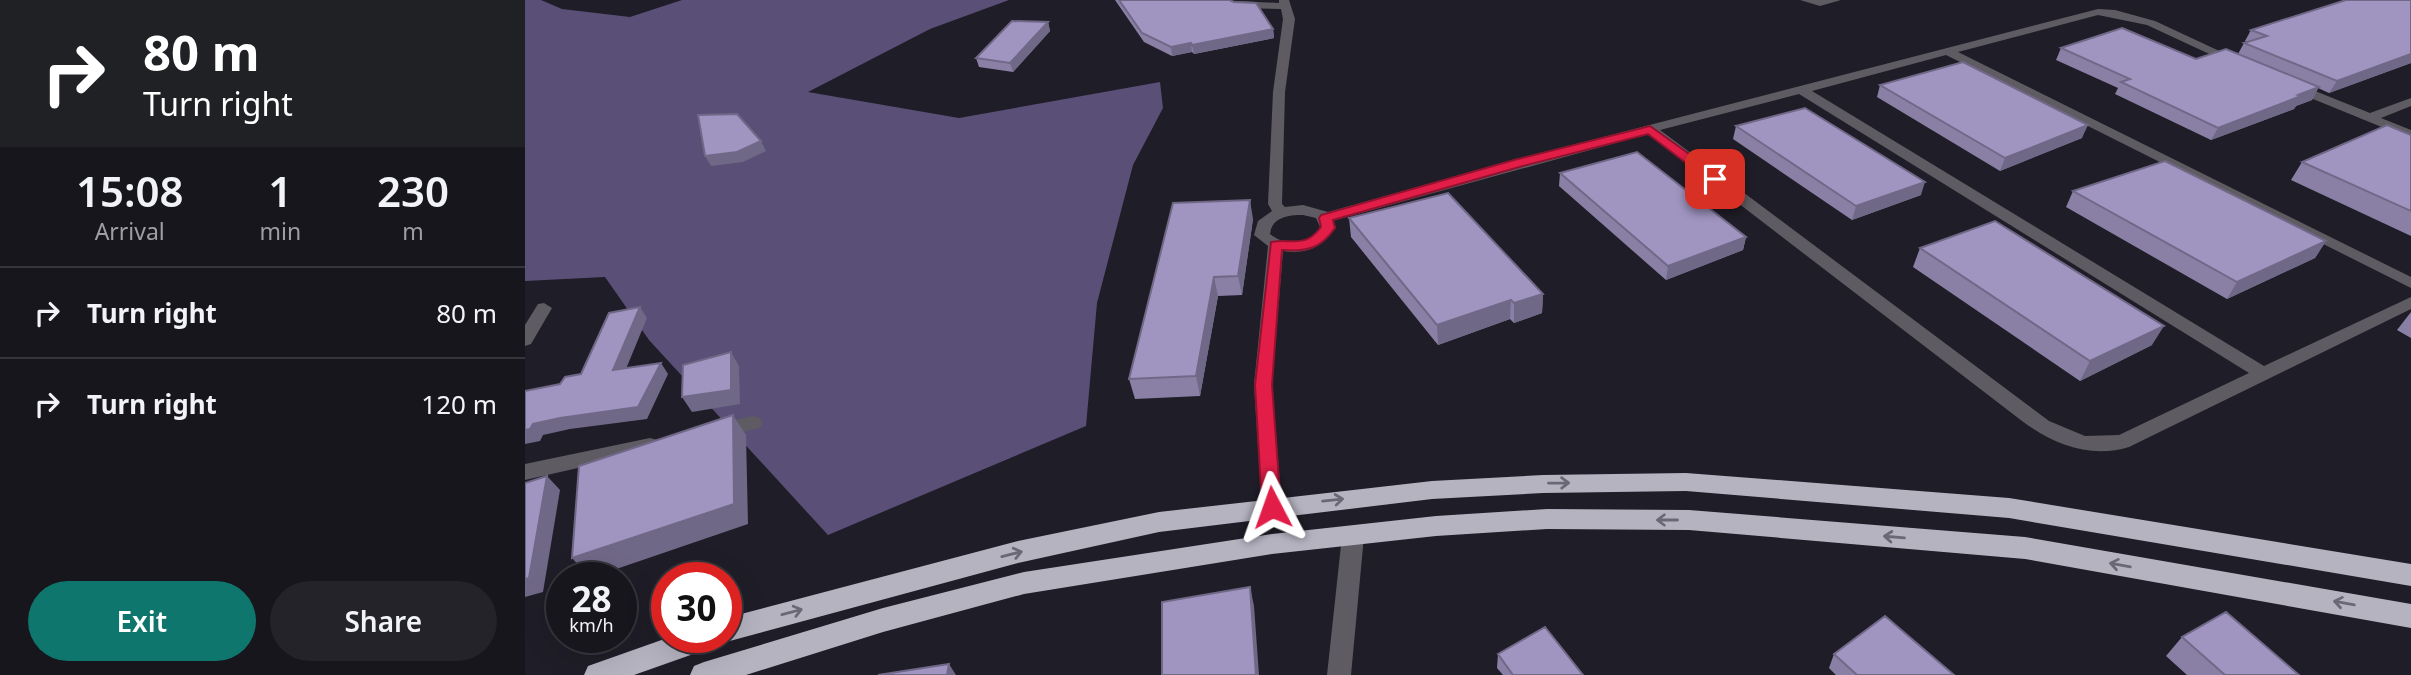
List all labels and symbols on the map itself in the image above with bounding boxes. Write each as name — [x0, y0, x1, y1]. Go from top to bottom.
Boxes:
pin — [1685, 149, 1745, 209]
position arrow — [1235, 470, 1309, 544]
one-way arrow — [1548, 476, 1571, 490]
one-way arrow — [1321, 494, 1343, 507]
one-way arrow — [1656, 513, 1679, 527]
one-way arrow — [1883, 530, 1906, 543]
one-way arrow — [1000, 546, 1023, 560]
one-way arrow — [2109, 558, 2132, 571]
speed limit sign: 30 — [651, 562, 742, 653]
one-way arrow — [2333, 596, 2356, 610]
one-way arrow — [781, 604, 803, 617]

